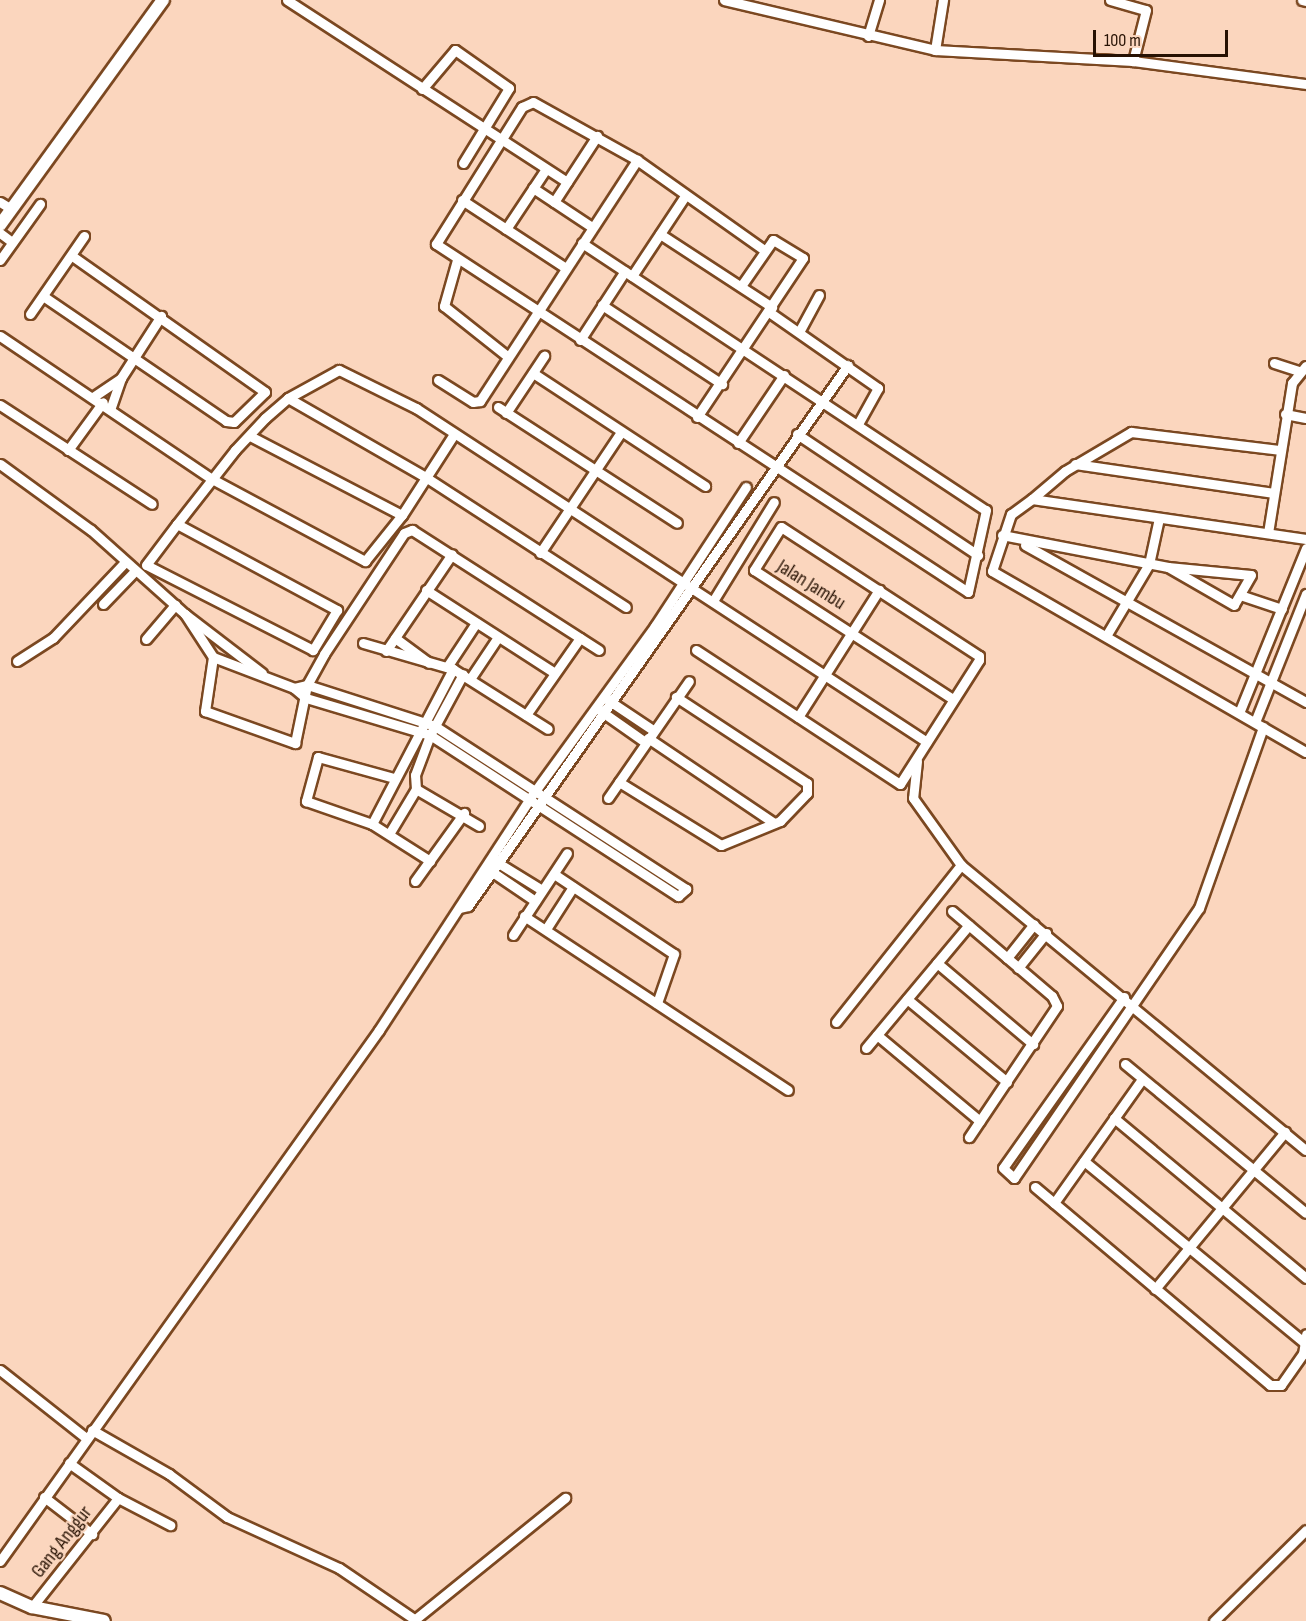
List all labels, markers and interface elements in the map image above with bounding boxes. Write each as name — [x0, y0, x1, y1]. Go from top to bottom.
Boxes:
scale bar — [1096, 18, 1231, 56]
text: 100 m — [1104, 30, 1141, 51]
street label: Jalan Jambu — [772, 555, 850, 615]
street label: Gang Anggur — [26, 1501, 98, 1583]

